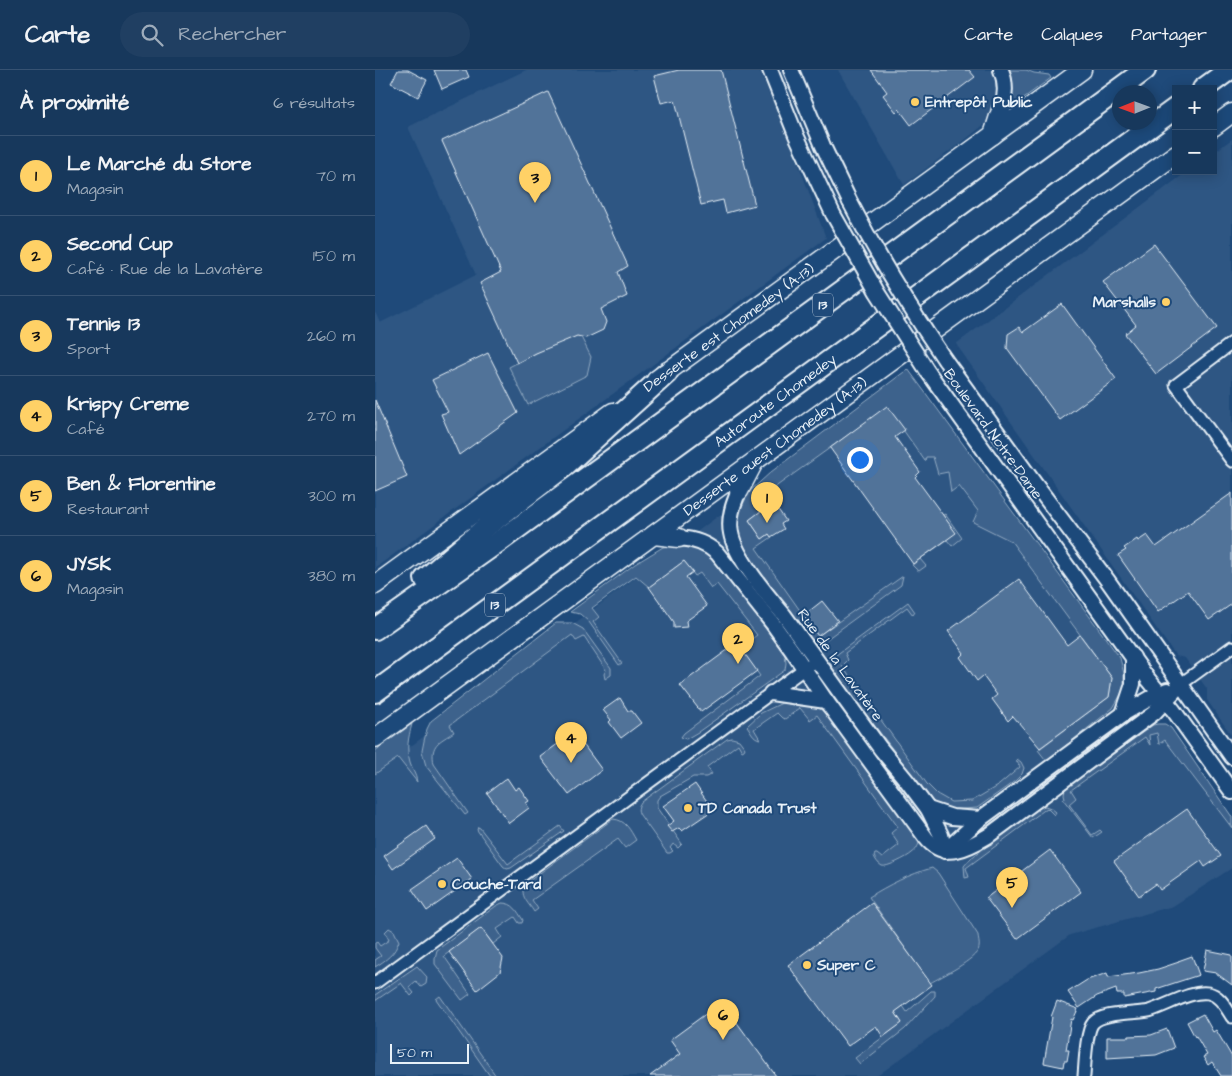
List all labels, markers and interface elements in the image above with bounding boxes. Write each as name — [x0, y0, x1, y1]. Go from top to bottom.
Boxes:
search box — [120, 12, 470, 57]
text: Carte — [25, 18, 90, 52]
icon: search — [138, 21, 166, 49]
text: Rechercher — [178, 21, 286, 48]
text: Carte — [964, 22, 1013, 47]
text: Calques — [1041, 22, 1103, 47]
text: Partager — [1131, 22, 1207, 47]
north arrow — [1112, 85, 1157, 130]
map controls — [1172, 85, 1217, 175]
button: + — [1172, 85, 1217, 130]
text: À proximité — [20, 88, 129, 117]
text: 6 résultats — [273, 92, 355, 114]
place label: Entrepôt Public — [925, 92, 1033, 113]
marker: Entrepôt Public — [909, 96, 921, 108]
button: − — [1172, 130, 1217, 175]
text: Le Marché du Store — [67, 151, 252, 178]
pin: 3 — [519, 162, 551, 203]
text: 1 — [35, 165, 37, 187]
text: 70 m — [316, 165, 355, 187]
text: Magasin — [67, 178, 123, 200]
text: Second Cup — [67, 231, 173, 258]
text: 2 — [31, 245, 41, 267]
text: 150 m — [313, 245, 355, 267]
text: Café · Rue de la Lavatère — [67, 258, 263, 280]
street label: Desserte est Chomedey (A-13) — [639, 259, 820, 398]
place label: Marshalls — [1093, 292, 1156, 313]
road number: 13 — [813, 294, 833, 316]
marker: Marshalls — [1160, 296, 1172, 308]
text: Tennis 13 — [67, 311, 140, 338]
text: 3 — [32, 325, 40, 347]
text: 260 m — [307, 325, 355, 347]
text: Sport — [67, 338, 110, 360]
street label: Autoroute Chomedey — [710, 349, 841, 452]
street label: Boulevard Notre-Dame — [938, 364, 1048, 504]
street label: Desserte ouest Chomedey (A-13) — [679, 373, 871, 519]
text: Krispy Creme — [67, 391, 189, 418]
text: 4 — [31, 405, 41, 427]
text: 270 m — [307, 405, 355, 427]
text: Café — [67, 418, 105, 440]
your location — [847, 447, 873, 473]
text: Ben & Florentine — [67, 471, 216, 498]
pin: 1 — [751, 482, 783, 523]
text: 5 — [30, 485, 42, 507]
text: 300 m — [308, 485, 355, 507]
text: Restaurant — [67, 498, 149, 520]
text: JYSK — [67, 551, 111, 578]
text: 6 — [31, 565, 41, 587]
text: 380 m — [308, 565, 355, 587]
text: Magasin — [67, 578, 123, 600]
road number: 13 — [485, 594, 505, 616]
street label: Rue de la Lavatère — [792, 605, 888, 725]
pin: 2 — [722, 623, 754, 664]
pin: 4 — [555, 722, 587, 763]
place label: TD Canada Trust — [697, 798, 818, 819]
marker: TD Canada Trust — [682, 802, 694, 814]
pin: 5 — [996, 867, 1028, 908]
place label: Couche-Tard — [452, 874, 542, 895]
marker: Couche-Tard — [436, 878, 448, 890]
place label: Super C — [816, 955, 876, 976]
marker: Super C — [801, 959, 813, 971]
pin: 6 — [707, 999, 739, 1040]
scale bar — [390, 1041, 469, 1064]
text: 50 m — [397, 1043, 432, 1063]

